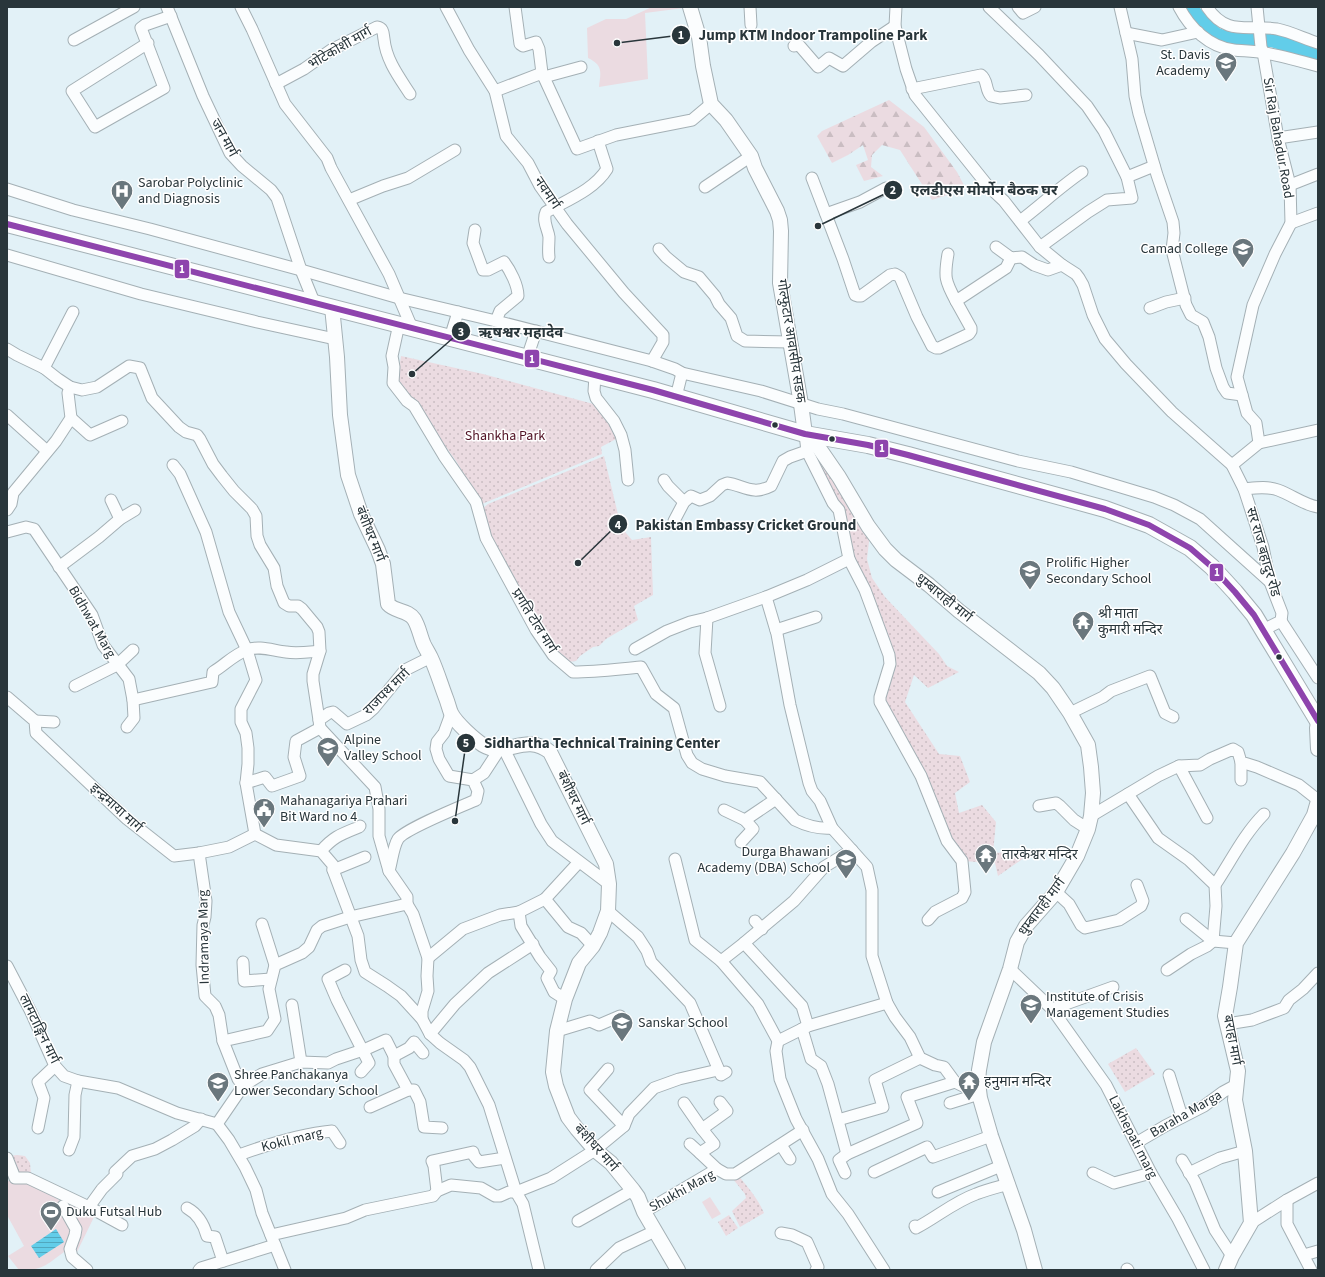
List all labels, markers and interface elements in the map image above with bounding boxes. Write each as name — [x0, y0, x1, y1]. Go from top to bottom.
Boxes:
street label: भोटेकोशी मार्ग — [304, 21, 377, 74]
callout: Jump KTM Indoor Trampoline Park — [671, 22, 935, 49]
text: Jump KTM Indoor Trampoline Park — [699, 25, 928, 46]
text: 1 — [678, 27, 684, 44]
place label: St. Davis Academy — [1156, 45, 1210, 81]
school or university icon: St. Davis Academy — [1213, 50, 1239, 83]
street label: Sir Raj Bahadur Road — [1257, 76, 1299, 200]
street label: जन मार्ग — [205, 115, 243, 162]
place label: Sarobar Polyclinic and Diagnosis — [138, 173, 244, 209]
street label: नवमार्ग — [529, 173, 566, 214]
callout: एलडीएस मोर्मोन बैठक घर — [883, 176, 1066, 203]
hospital icon: Sarobar Polyclinic and Diagnosis — [109, 178, 135, 211]
text: एलडीएस मोर्मोन बैठक घर — [910, 180, 1058, 201]
text: 2 — [890, 182, 896, 199]
school or university icon: Camad College — [1230, 236, 1256, 269]
place label: Camad College — [1140, 239, 1228, 259]
line badge: 1 — [174, 259, 190, 279]
text: 1 — [179, 262, 185, 277]
street label: गोल्फुटार आवासीय सडक — [771, 278, 811, 405]
callout: ऋषश्वर महादेव — [451, 318, 572, 345]
text: ऋषश्वर महादेव — [479, 322, 564, 343]
text: 3 — [458, 324, 464, 341]
line badge: 1 — [524, 349, 540, 368]
text: 1 — [529, 352, 535, 367]
unlabelled marker — [770, 420, 780, 430]
park label: Shankha Park — [465, 426, 545, 446]
unlabelled marker — [827, 434, 837, 444]
line badge: 1 — [874, 439, 889, 458]
text: 1 — [879, 441, 885, 456]
street label: बंशीधर मार्ग — [350, 503, 391, 566]
street label: सर राज बहादुर रोड — [1241, 505, 1285, 600]
callout: Pakistan Embassy Cricket Ground — [608, 511, 865, 538]
text: Pakistan Embassy Cricket Ground — [636, 515, 856, 536]
text: 4 — [615, 517, 622, 534]
place label: Prolific Higher Secondary School — [1046, 553, 1152, 589]
school or university icon: Prolific Higher Secondary School — [1017, 558, 1043, 591]
line badge: 1 — [1209, 563, 1224, 582]
text: 1 — [1214, 565, 1220, 580]
street label: धुम्बाराही मार्ग — [911, 569, 978, 628]
street label: Bidhwat Marg — [63, 582, 121, 662]
street label: प्रगति टोल मार्ग — [506, 585, 562, 658]
place label: श्री माता कुमारी मन्दिर — [1098, 604, 1163, 640]
temple icon: श्री माता कुमारी मन्दिर — [1070, 609, 1096, 642]
unlabelled marker — [1274, 652, 1284, 662]
street label: राजपथ मार्ग — [359, 663, 416, 720]
callout: Sidhartha Technical Training Center — [456, 729, 728, 756]
place label: Alpine Valley School — [344, 730, 422, 766]
text: Sidhartha Technical Training Center — [484, 733, 720, 754]
school or university icon: Alpine Valley School — [315, 735, 341, 768]
text: 5 — [463, 735, 469, 752]
street label: बंशीधर मार्ग — [551, 767, 595, 830]
street label: इन्द्रमाया मार्ग — [85, 779, 148, 838]
place label: Mahanagariya Prahari Bit Ward no 4 — [280, 791, 407, 827]
public building icon: Mahanagariya Prahari Bit Ward no 4 — [251, 796, 277, 829]
place label: Durga Bhawani Academy (DBA) School — [697, 842, 830, 878]
temple icon: तारकेश्वर मन्दिर — [973, 842, 999, 875]
place label: तारकेश्वर मन्दिर — [1002, 845, 1078, 865]
school or university icon: Durga Bhawani Academy (DBA) School — [833, 847, 859, 880]
street label: धुम्बाराही मार्ग — [1014, 873, 1071, 940]
street label: Indramaya Marg — [193, 890, 215, 984]
place label: Institute of Crisis Management Studies — [1046, 987, 1169, 1023]
street label: लामटाङ्गिन मार्ग — [14, 991, 65, 1068]
school or university icon: Institute of Crisis Management Studies — [1018, 992, 1044, 1025]
school or university icon: Sanskar School — [609, 1010, 635, 1043]
place label: Sanskar School — [638, 1013, 728, 1033]
street label: बराहा मार्ग — [1218, 1013, 1246, 1068]
place label: Shree Panchakanya Lower Secondary School — [234, 1065, 379, 1101]
temple icon: हनुमान मन्दिर — [956, 1069, 982, 1102]
school or university icon: Shree Panchakanya Lower Secondary School — [205, 1070, 231, 1103]
place label: हनुमान मन्दिर — [984, 1072, 1052, 1092]
street label: Baraha Marga — [1146, 1085, 1226, 1143]
street label: Lakhepati marg — [1103, 1092, 1163, 1182]
street label: बंशीधर मार्ग — [569, 1120, 624, 1177]
street label: Kokil marg — [259, 1123, 325, 1157]
street label: Shukhi Marg — [645, 1165, 719, 1217]
sports icon: Duku Futsal Hub — [38, 1199, 64, 1232]
place label: Duku Futsal Hub — [66, 1202, 162, 1222]

